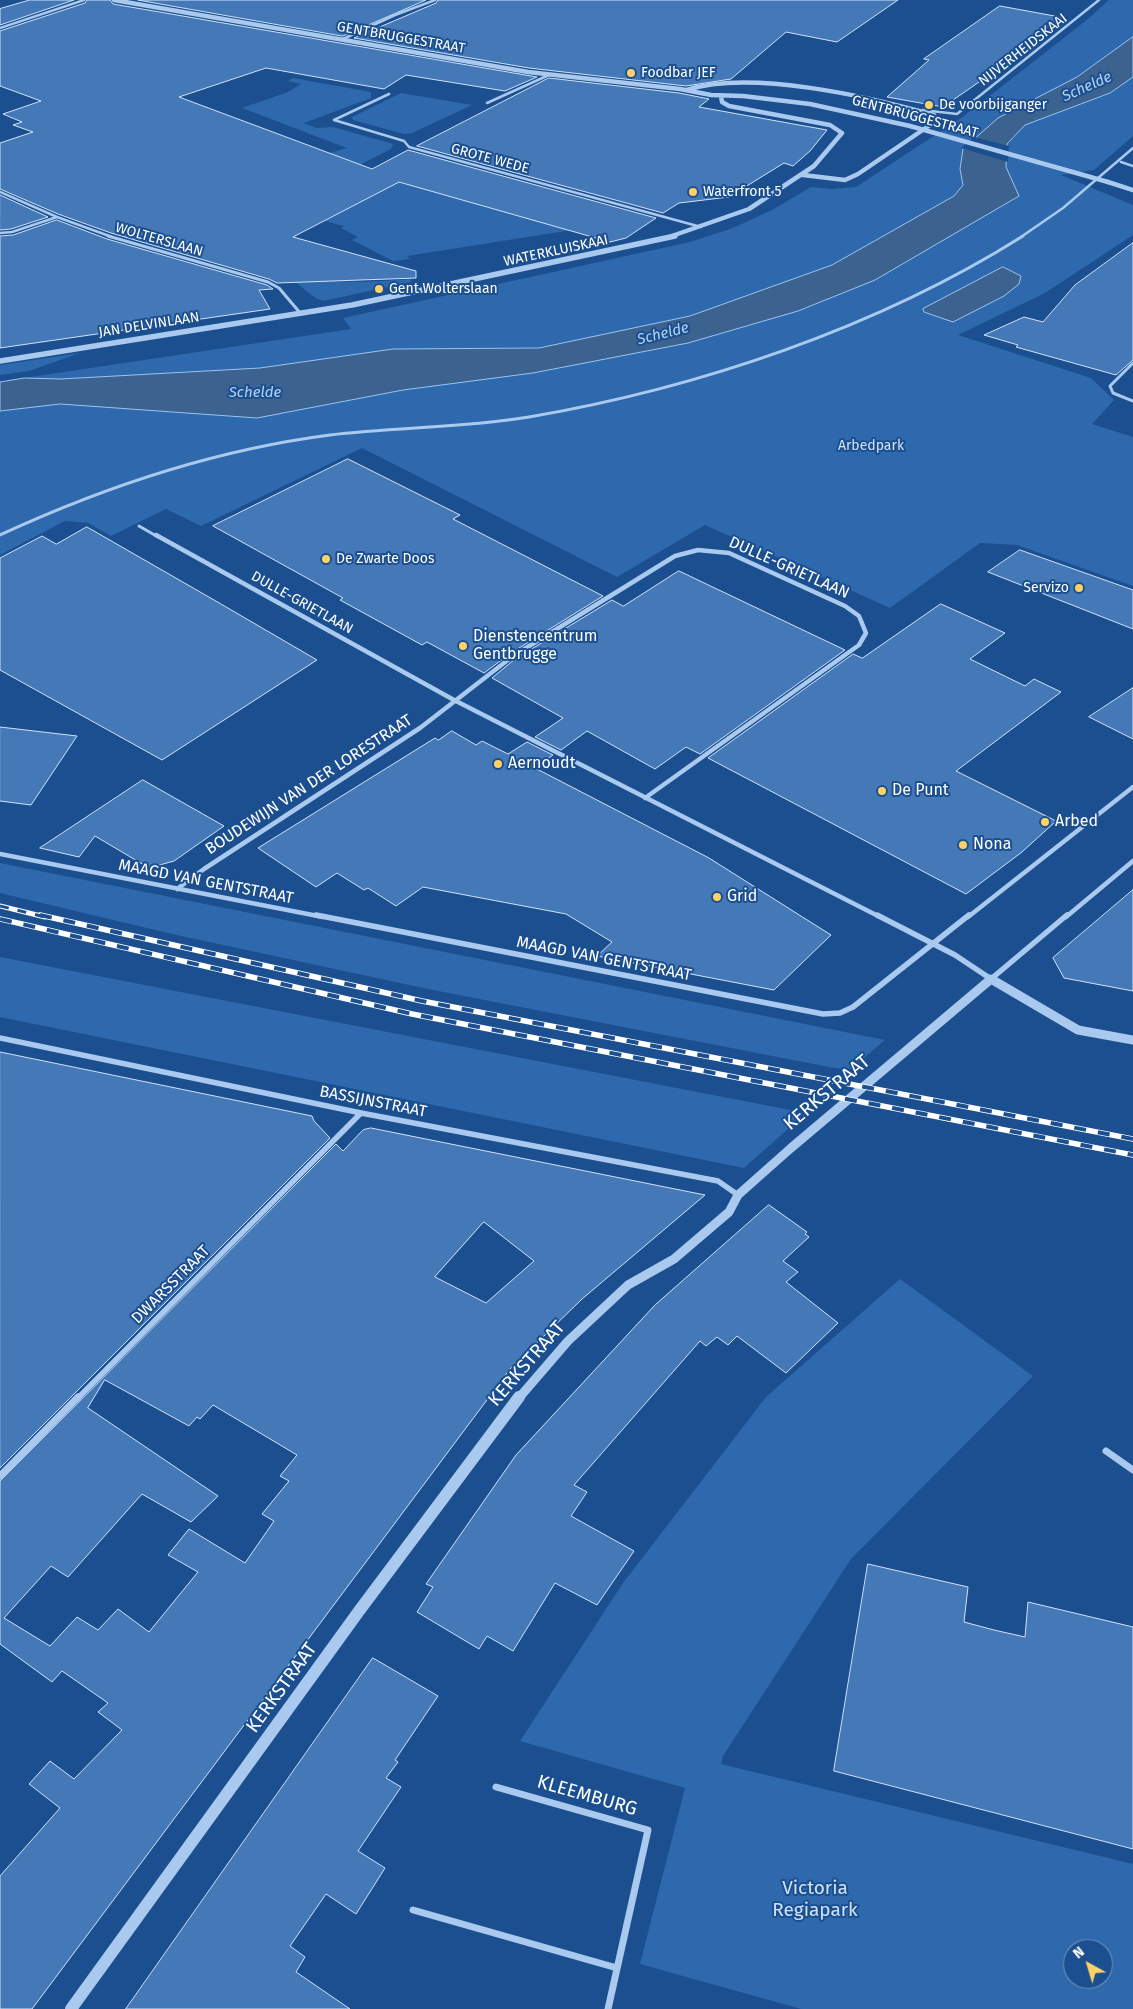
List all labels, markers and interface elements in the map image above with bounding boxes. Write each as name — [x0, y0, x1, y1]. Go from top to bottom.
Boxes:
street label: NIJVERHEIDSKAAI — [975, 10, 1071, 90]
street label: GENTBRUGGESTRAAT — [336, 18, 466, 58]
place label: Foodbar JEF — [641, 65, 716, 81]
marker: Foodbar JEF — [625, 67, 637, 79]
water label: Schelde — [1059, 68, 1115, 106]
street label: GENTBRUGGESTRAAT — [850, 92, 980, 142]
place label: De voorbijganger — [939, 97, 1047, 113]
marker: De voorbijganger — [923, 99, 935, 111]
street label: GROTE WEDE — [449, 140, 531, 178]
place label: Waterfront 5 — [703, 184, 781, 200]
marker: Waterfront 5 — [687, 186, 699, 198]
street label: WOLTERSLAAN — [113, 219, 205, 261]
street label: WATERKLUISKAAI — [502, 232, 610, 270]
place label: Gent Wolterslaan — [389, 281, 498, 297]
marker: Gent Wolterslaan — [373, 283, 385, 295]
street label: JAN DELVINLAAN — [97, 309, 201, 341]
water label: Schelde — [635, 319, 691, 349]
water label: Schelde — [229, 384, 281, 402]
park label: Arbedpark — [838, 438, 904, 454]
street label: DULLE-GRIETLAAN — [726, 533, 852, 603]
place label: De Zwarte Doos — [336, 551, 435, 567]
marker: De Zwarte Doos — [320, 553, 332, 565]
street label: DULLE-GRIETLAAN — [248, 568, 356, 638]
place label: Servizo — [1023, 580, 1069, 596]
marker: Servizo — [1073, 582, 1085, 594]
place label: Dienstencentrum Gentbrugge — [473, 627, 597, 665]
marker: Dienstencentrum Gentbrugge — [457, 640, 469, 652]
street label: BOUDEWIJN VAN DER LORESTRAAT — [202, 711, 416, 859]
place label: Aernoudt — [508, 754, 575, 774]
marker: Aernoudt — [492, 758, 504, 770]
place label: De Punt — [892, 781, 949, 801]
marker: De Punt — [876, 785, 888, 797]
place label: Arbed — [1055, 812, 1098, 832]
marker: Arbed — [1039, 816, 1051, 828]
place label: Nona — [973, 835, 1011, 855]
marker: Nona — [957, 839, 969, 851]
street label: MAAGD VAN GENTSTRAAT — [117, 856, 295, 908]
place label: Grid — [727, 887, 757, 907]
marker: Grid — [711, 891, 723, 903]
street label: MAAGD VAN GENTSTRAAT — [515, 933, 693, 985]
street label: KERKSTRAAT — [779, 1050, 875, 1136]
street label: BASSIJNSTRAAT — [318, 1082, 428, 1122]
street label: DWARSSTRAAT — [128, 1242, 214, 1328]
street label: KERKSTRAAT — [484, 1317, 570, 1411]
street label: KERKSTRAAT — [242, 1639, 322, 1737]
street label: KLEEMBURG — [534, 1771, 640, 1821]
park label: Victoria Regiapark — [772, 1878, 858, 1922]
north arrow — [1063, 1939, 1113, 1989]
text: N — [1070, 1943, 1088, 1962]

